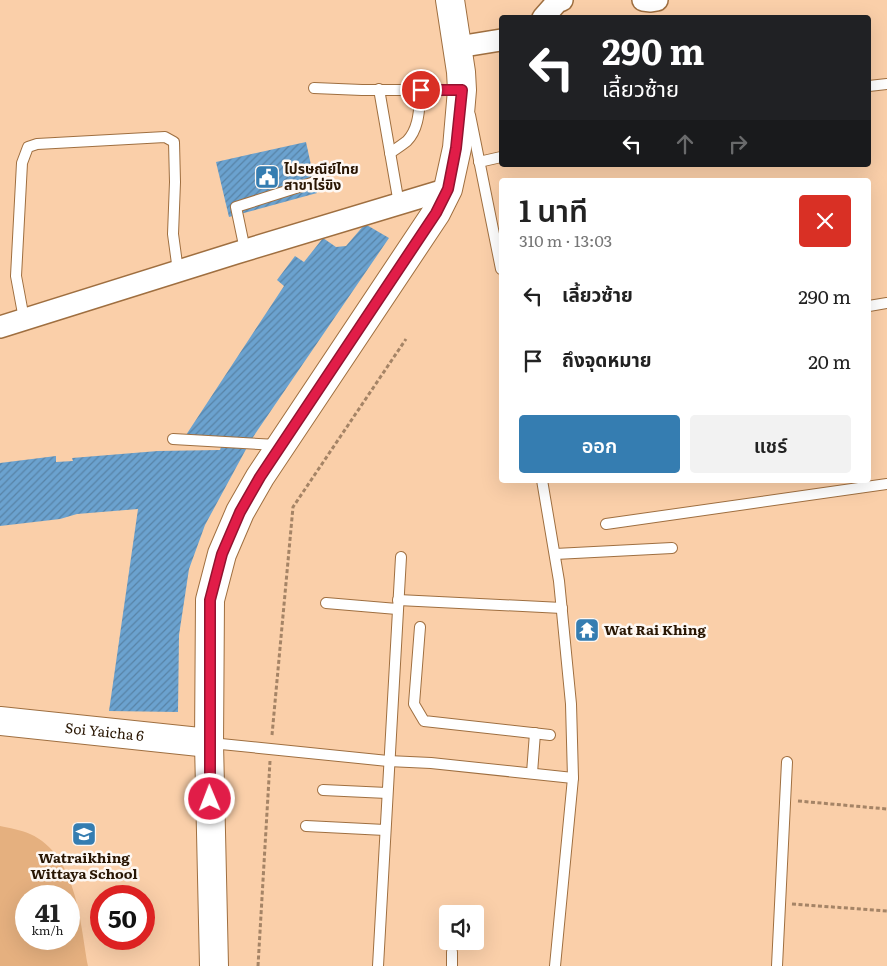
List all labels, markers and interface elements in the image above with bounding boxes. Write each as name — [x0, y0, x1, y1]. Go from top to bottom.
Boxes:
text: 290 m — [602, 24, 704, 76]
icon: left — [519, 35, 584, 100]
pin — [400, 69, 442, 111]
text: เลี้ยวซ้าย — [602, 71, 679, 104]
icon: arrive — [407, 76, 435, 104]
icon: left — [618, 130, 646, 158]
icon: ahead — [671, 130, 699, 158]
icon: right — [724, 130, 752, 158]
place label: ไปรษณีย์ไทย สาขาไร่ขิง — [284, 158, 359, 194]
public building icon: ไปรษณีย์ไทย สาขาไร่ขิง — [254, 164, 280, 190]
text: 1 นาที — [519, 187, 588, 231]
button: close — [799, 195, 851, 247]
text: 310 m · 13:03 — [519, 228, 612, 252]
text: เลี้ยวซ้าย — [562, 280, 633, 308]
icon: left — [519, 282, 547, 310]
text: 290 m — [798, 282, 851, 310]
text: ถึงจุดหมาย — [562, 345, 652, 373]
icon: arrive — [519, 347, 547, 375]
text: 20 m — [808, 347, 851, 375]
button: ออก — [519, 415, 680, 473]
button: แชร์ — [690, 415, 851, 473]
temple icon: Wat Rai Khing — [574, 617, 600, 643]
place label: Wat Rai Khing — [604, 619, 706, 639]
street label: Soi Yaicha 6 — [64, 717, 145, 745]
position arrow — [183, 772, 235, 824]
school or university icon: Watraikhing Wittaya School — [71, 821, 97, 847]
place label: Watraikhing Wittaya School — [30, 847, 138, 883]
speed limit sign: 50 — [90, 885, 155, 950]
text: 41 — [35, 893, 60, 930]
map controls — [439, 905, 484, 950]
button: sound — [439, 905, 484, 950]
text: km/h — [32, 921, 63, 939]

